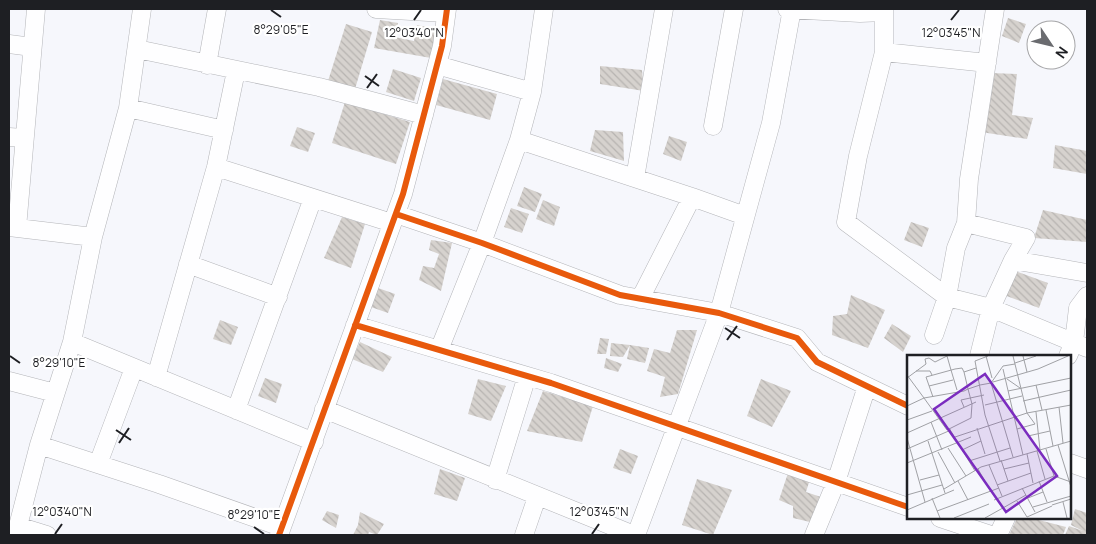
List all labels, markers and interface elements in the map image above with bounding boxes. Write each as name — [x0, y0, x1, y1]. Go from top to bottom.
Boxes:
north arrow — [1026, 20, 1076, 70]
text: 8°29'05"E — [253, 21, 309, 38]
text: 12°03'40"N — [384, 24, 444, 41]
text: 12°03'45"N — [922, 24, 980, 41]
text: N — [1051, 43, 1073, 62]
text: 8°29'10"E — [33, 354, 86, 371]
inset map — [907, 355, 1071, 519]
text: 12°03'40"N — [32, 503, 92, 520]
text: 12°03'45"N — [570, 503, 628, 520]
text: 8°29'10"E — [228, 506, 281, 523]

